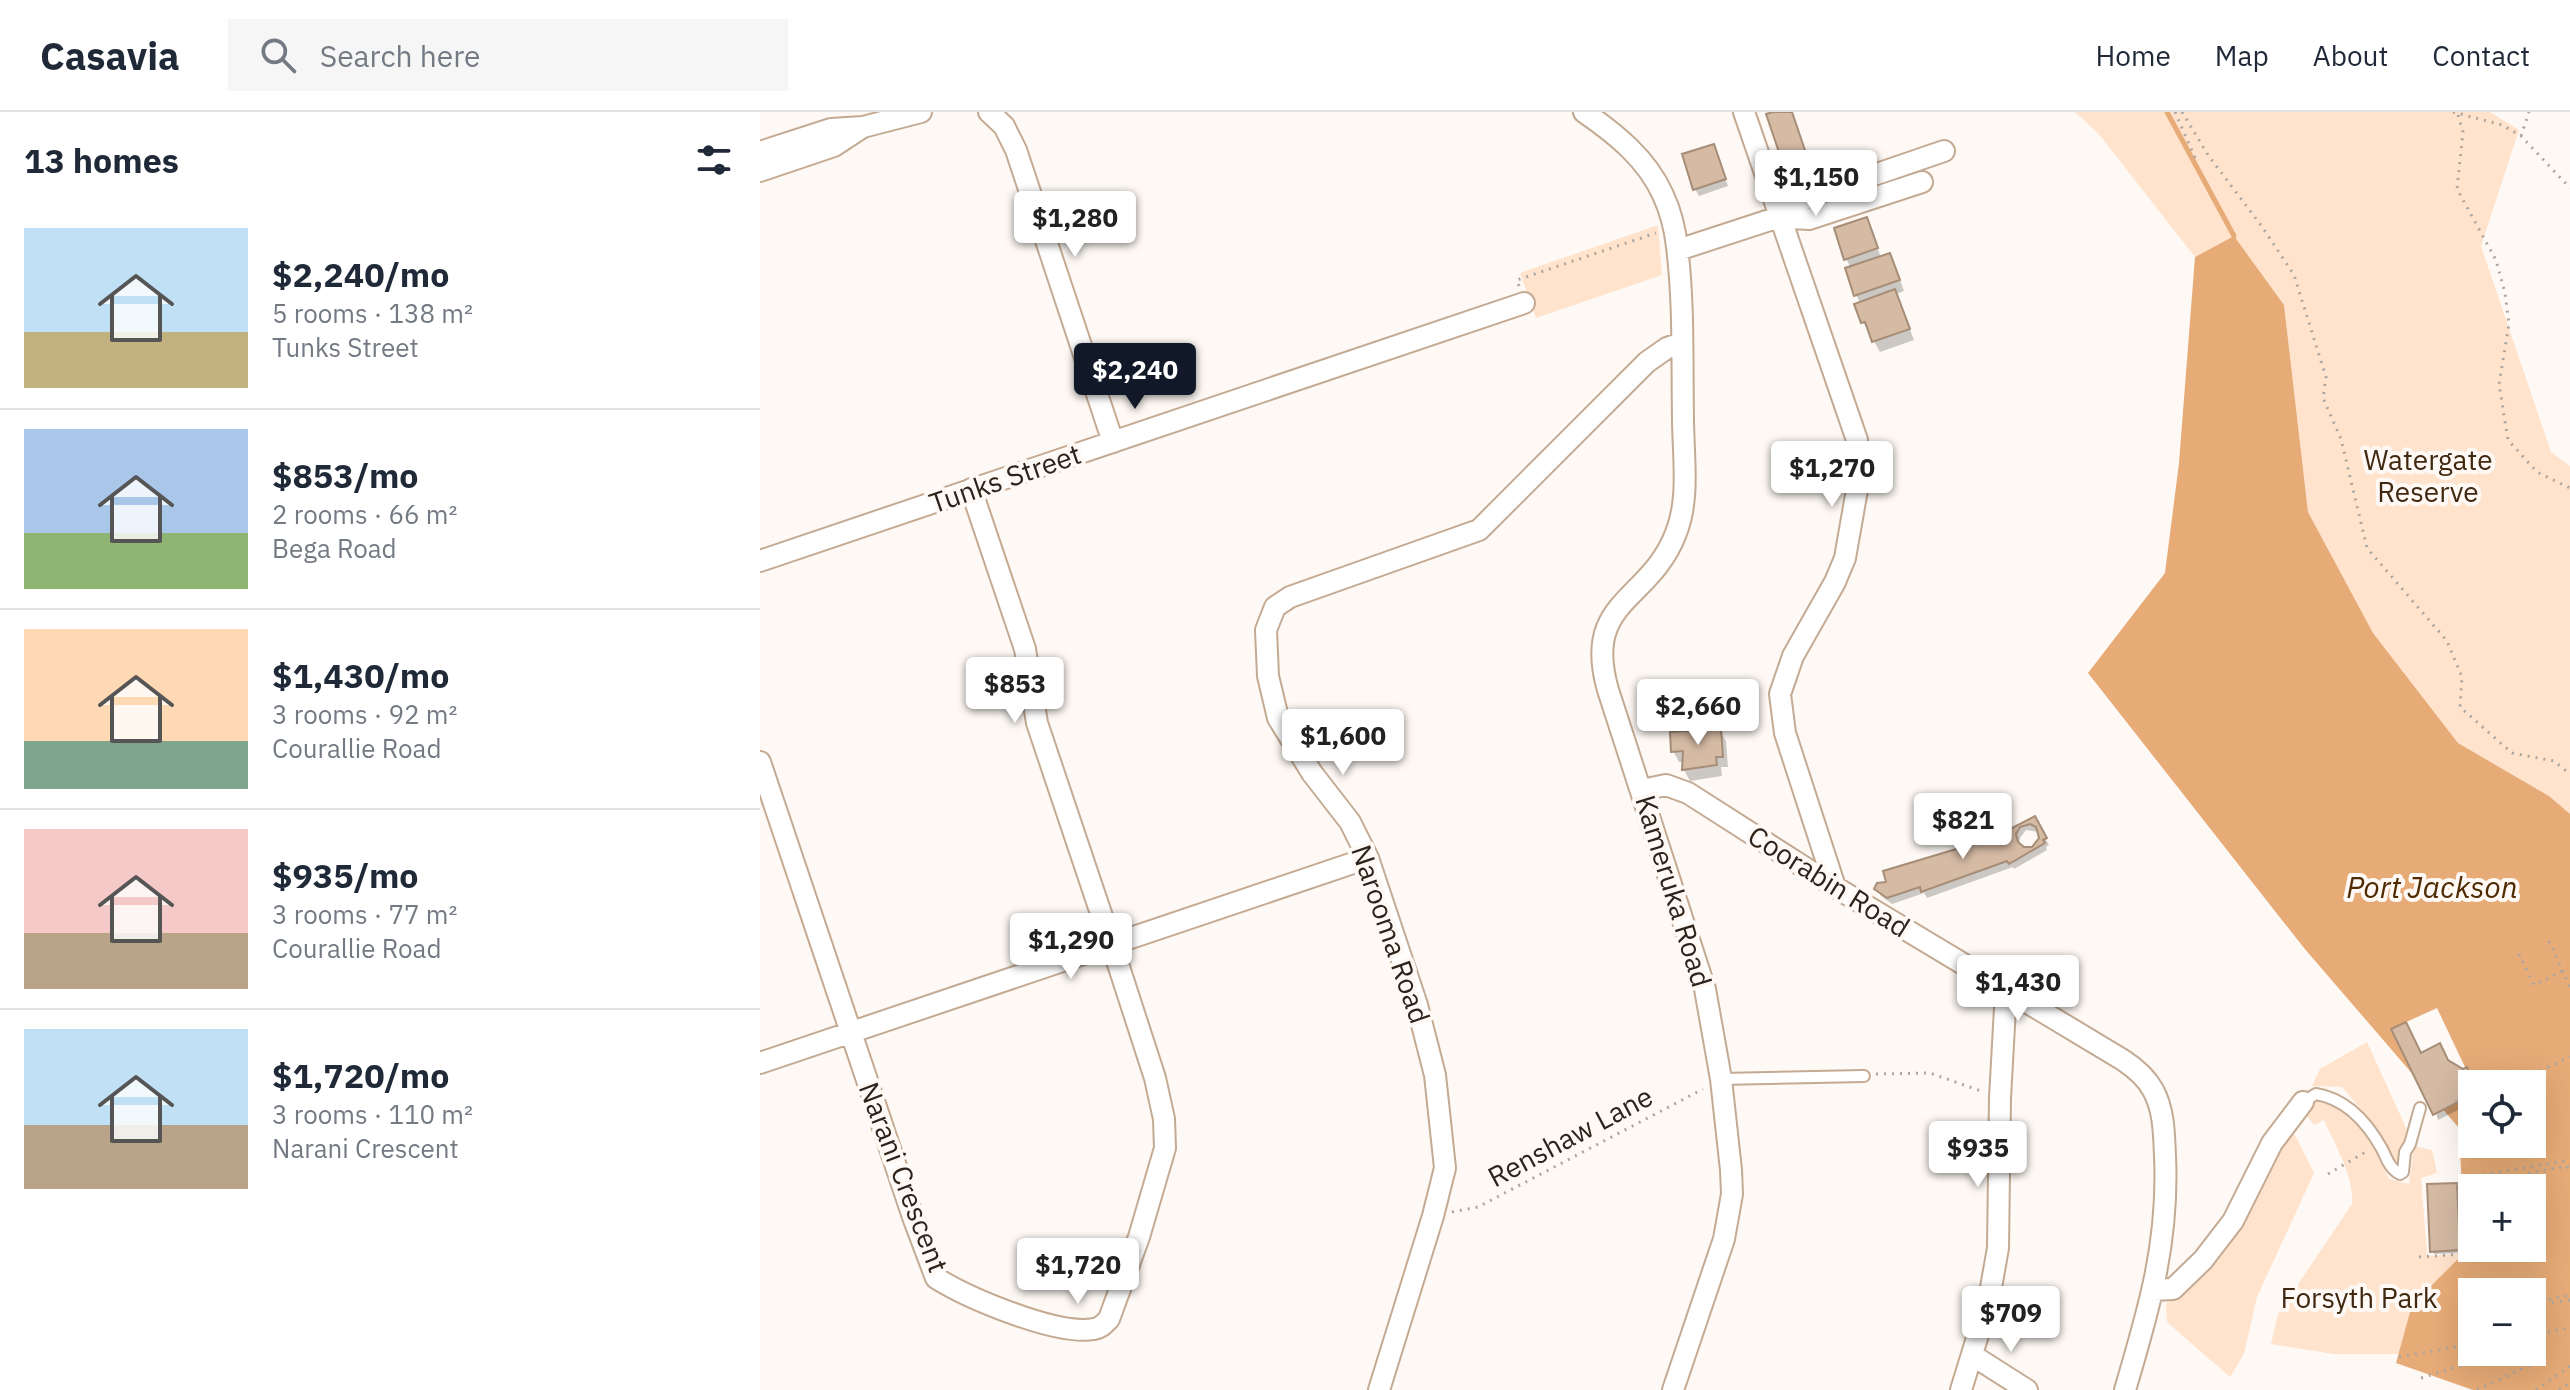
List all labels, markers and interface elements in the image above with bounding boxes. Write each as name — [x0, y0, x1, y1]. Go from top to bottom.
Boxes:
search box — [228, 19, 788, 91]
text: Casavia — [40, 31, 180, 80]
icon: search — [256, 33, 300, 77]
text: Search here — [320, 36, 481, 75]
text: Home — [2095, 37, 2171, 74]
text: Map — [2215, 37, 2269, 74]
text: About — [2313, 37, 2388, 74]
text: Contact — [2432, 37, 2530, 74]
text: 13 homes — [24, 138, 179, 182]
icon: filters — [692, 138, 736, 182]
pin: $1,150 — [1751, 150, 1881, 218]
text: $1,150 — [1773, 159, 1859, 193]
pin: $1,280 — [1010, 191, 1140, 259]
text: $1,280 — [1032, 200, 1118, 234]
text: $2,240/mo — [272, 252, 449, 296]
icon: home — [88, 260, 184, 356]
text: 5 rooms · 138 m² — [272, 296, 473, 330]
text: Tunks Street — [272, 330, 419, 364]
pin: $2,240 — [1070, 343, 1200, 411]
text: $2,240 — [1092, 352, 1178, 386]
street label: Tunks Street — [924, 435, 1086, 521]
pin: $1,270 — [1767, 441, 1897, 509]
park label: Watergate Reserve — [2363, 441, 2493, 510]
text: $1,270 — [1789, 450, 1875, 484]
text: $853/mo — [272, 453, 419, 497]
icon: home — [88, 461, 184, 557]
text: 2 rooms · 66 m² — [272, 497, 457, 531]
text: Bega Road — [272, 531, 397, 565]
text: $1,430/mo — [272, 653, 449, 697]
pin: $853 — [968, 657, 1062, 725]
icon: home — [88, 661, 184, 757]
text: $853 — [984, 666, 1046, 700]
pin: $2,660 — [1633, 679, 1763, 747]
text: $2,660 — [1655, 688, 1741, 722]
text: 3 rooms · 92 m² — [272, 697, 457, 731]
pin: $1,600 — [1278, 709, 1408, 777]
text: $1,600 — [1300, 718, 1386, 752]
text: Courallie Road — [272, 731, 442, 765]
street label: Kameruka Road — [1627, 791, 1721, 991]
pin: $821 — [1916, 793, 2010, 861]
text: $821 — [1932, 802, 1994, 836]
street label: Coorabin Road — [1741, 817, 1917, 945]
street label: Narooma Road — [1343, 840, 1439, 1028]
text: $935/mo — [272, 853, 419, 897]
icon: home — [88, 861, 184, 957]
water label: Port Jackson — [2346, 867, 2518, 906]
text: 3 rooms · 77 m² — [272, 897, 457, 931]
pin: $1,290 — [1006, 913, 1136, 981]
text: $1,290 — [1028, 922, 1114, 956]
text: Courallie Road — [272, 931, 442, 965]
pin: $1,430 — [1953, 955, 2083, 1023]
text: $1,430 — [1975, 964, 2061, 998]
text: $1,720/mo — [272, 1053, 449, 1097]
icon: home — [88, 1061, 184, 1157]
map controls — [2458, 1070, 2546, 1366]
button: locate — [2458, 1070, 2546, 1158]
street label: Narani Crescent — [851, 1077, 957, 1277]
street label: Renshaw Lane — [1481, 1077, 1659, 1195]
text: 3 rooms · 110 m² — [272, 1097, 473, 1131]
pin: $935 — [1931, 1121, 2025, 1189]
text: $935 — [1947, 1130, 2009, 1164]
text: Narani Crescent — [272, 1131, 459, 1165]
button: + — [2458, 1174, 2546, 1262]
pin: $1,720 — [1013, 1238, 1143, 1306]
text: $1,720 — [1035, 1247, 1121, 1281]
button: − — [2458, 1278, 2546, 1366]
park label: Forsyth Park — [2280, 1279, 2438, 1316]
pin: $709 — [1964, 1286, 2058, 1354]
text: $709 — [1980, 1295, 2042, 1329]

